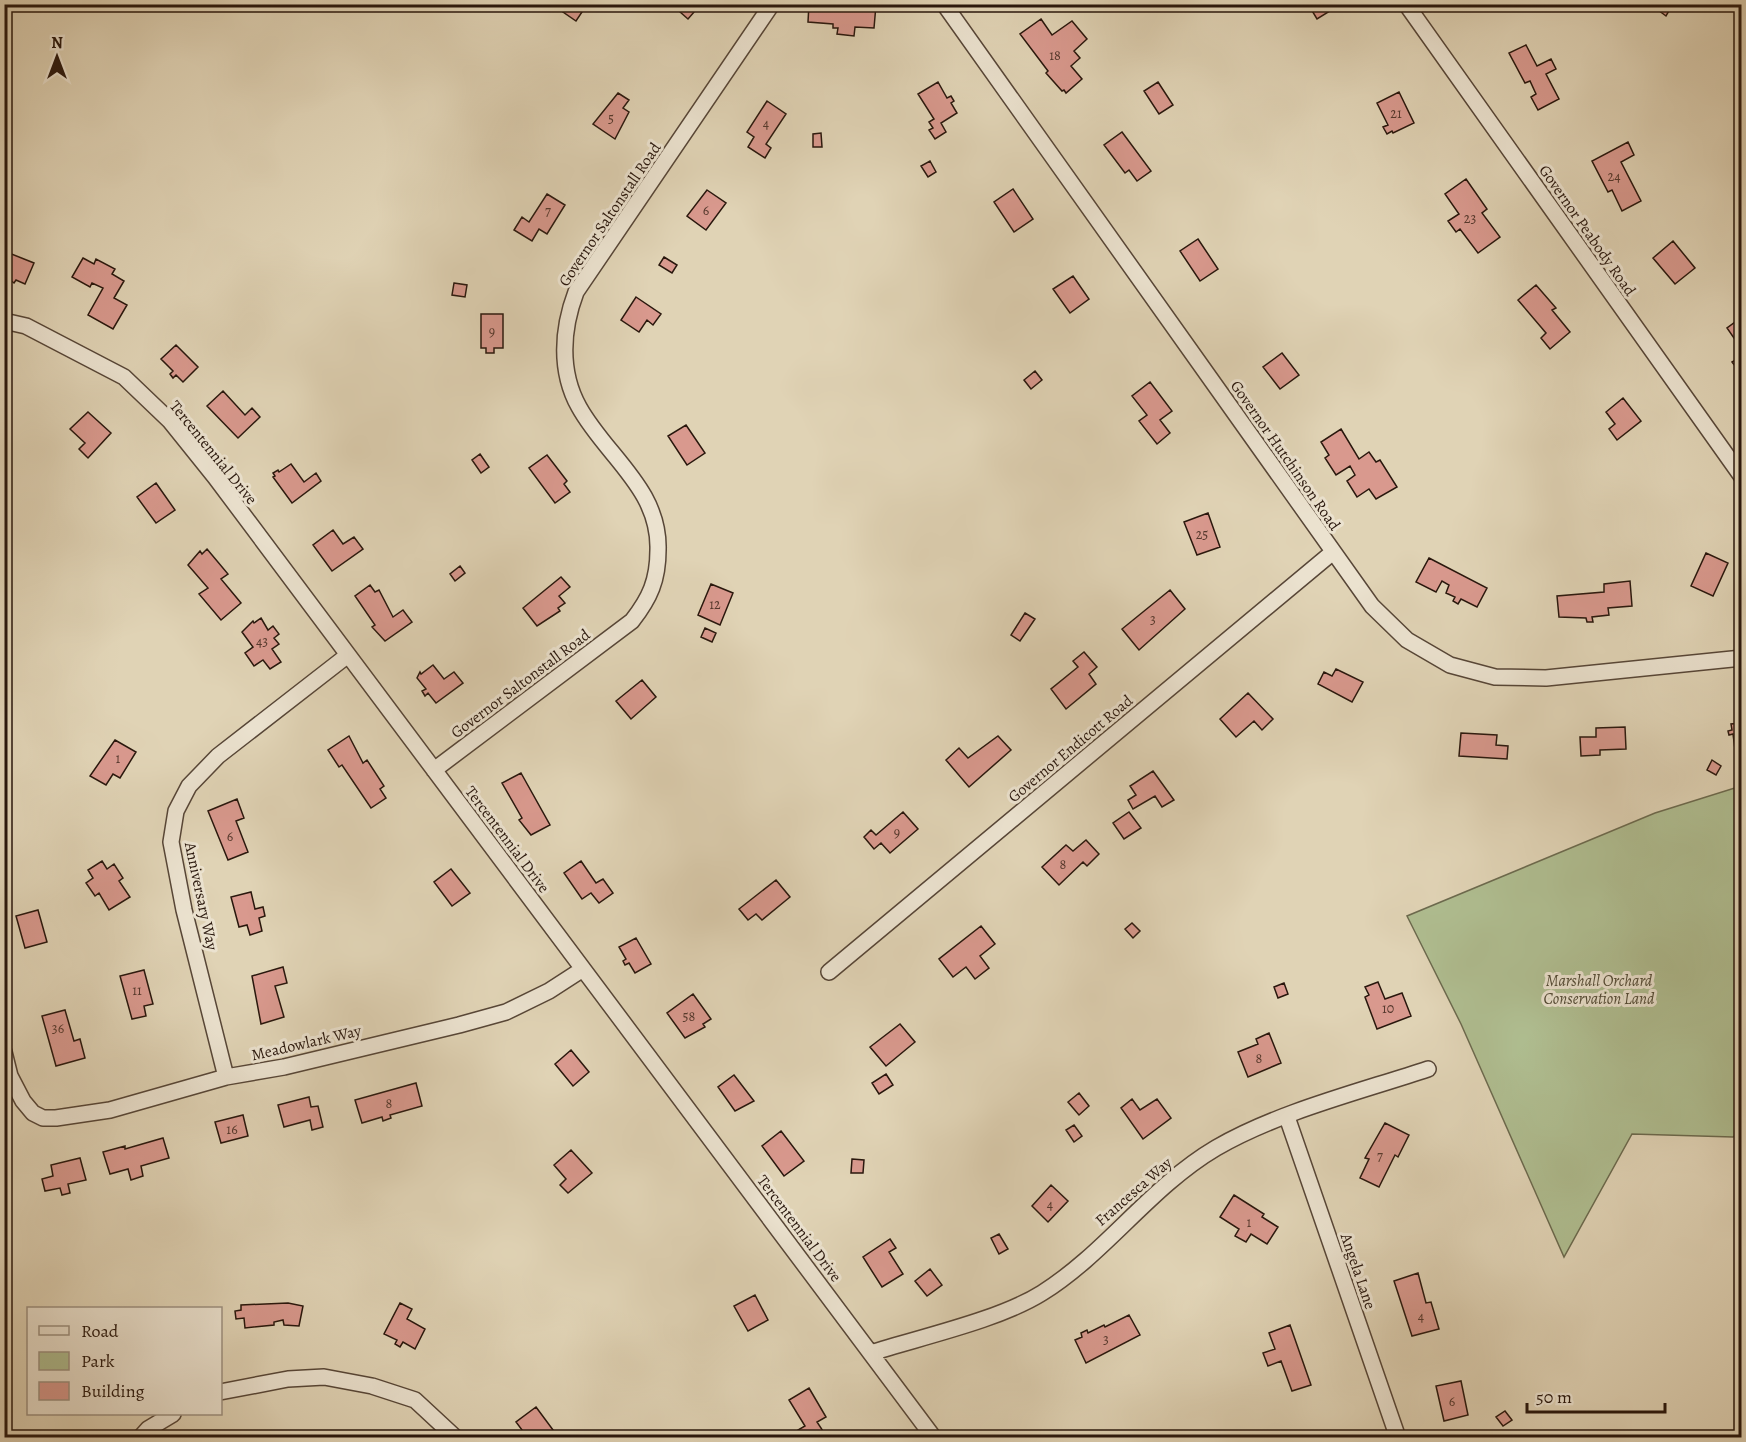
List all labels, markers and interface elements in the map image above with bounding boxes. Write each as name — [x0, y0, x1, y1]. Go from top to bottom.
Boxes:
north arrow — [27, 27, 87, 87]
text: N — [51, 32, 63, 54]
house number: 18 — [1049, 46, 1061, 65]
house number: 21 — [1390, 104, 1402, 123]
house number: 5 — [608, 109, 614, 128]
house number: 4 — [763, 114, 769, 133]
street label: Governor Saltonstall Road — [553, 138, 666, 291]
street label: Governor Peabody Road — [1534, 161, 1641, 301]
house number: 24 — [1608, 167, 1621, 186]
house number: 6 — [703, 201, 709, 220]
house number: 7 — [545, 202, 551, 221]
house number: 23 — [1464, 209, 1476, 228]
house number: 9 — [489, 322, 495, 341]
street label: Governor Hutchinson Road — [1225, 376, 1346, 535]
street label: Tercentennial Drive — [164, 396, 262, 509]
house number: 25 — [1196, 525, 1208, 544]
house number: 12 — [709, 595, 721, 614]
house number: 3 — [1150, 610, 1156, 629]
street label: Governor Saltonstall Road — [446, 624, 595, 744]
house number: 43 — [256, 632, 268, 651]
street label: Governor Endicott Road — [1004, 690, 1138, 808]
house number: 1 — [116, 749, 121, 768]
street label: Tercentennial Drive — [460, 782, 555, 897]
house number: 9 — [894, 823, 900, 842]
house number: 6 — [227, 827, 233, 846]
street label: Anniversary Way — [179, 839, 223, 953]
house number: 8 — [1060, 855, 1067, 874]
park label: Marshall Orchard Conservation Land — [1544, 970, 1655, 1010]
house number: 11 — [132, 981, 142, 1000]
house number: 10 — [1382, 999, 1394, 1018]
house number: 58 — [683, 1007, 696, 1026]
house number: 36 — [52, 1019, 64, 1038]
street label: Meadowlark Way — [249, 1019, 364, 1066]
house number: 8 — [1256, 1049, 1263, 1068]
house number: 8 — [386, 1094, 393, 1113]
house number: 16 — [226, 1120, 238, 1139]
house number: 7 — [1377, 1147, 1383, 1166]
street label: Francesca Way — [1090, 1152, 1178, 1231]
street label: Tercentennial Drive — [752, 1171, 847, 1286]
house number: 4 — [1047, 1195, 1053, 1214]
house number: 1 — [1247, 1213, 1252, 1232]
street label: Angela Lane — [1334, 1229, 1381, 1312]
legend — [27, 1307, 222, 1415]
house number: 4 — [1418, 1307, 1424, 1326]
text: Road — [81, 1319, 119, 1343]
house number: 3 — [1103, 1330, 1109, 1349]
text: Park — [81, 1349, 115, 1373]
scale bar — [1527, 1376, 1665, 1414]
text: Building — [81, 1379, 145, 1403]
text: 50 m — [1536, 1385, 1572, 1409]
house number: 6 — [1449, 1392, 1455, 1411]

